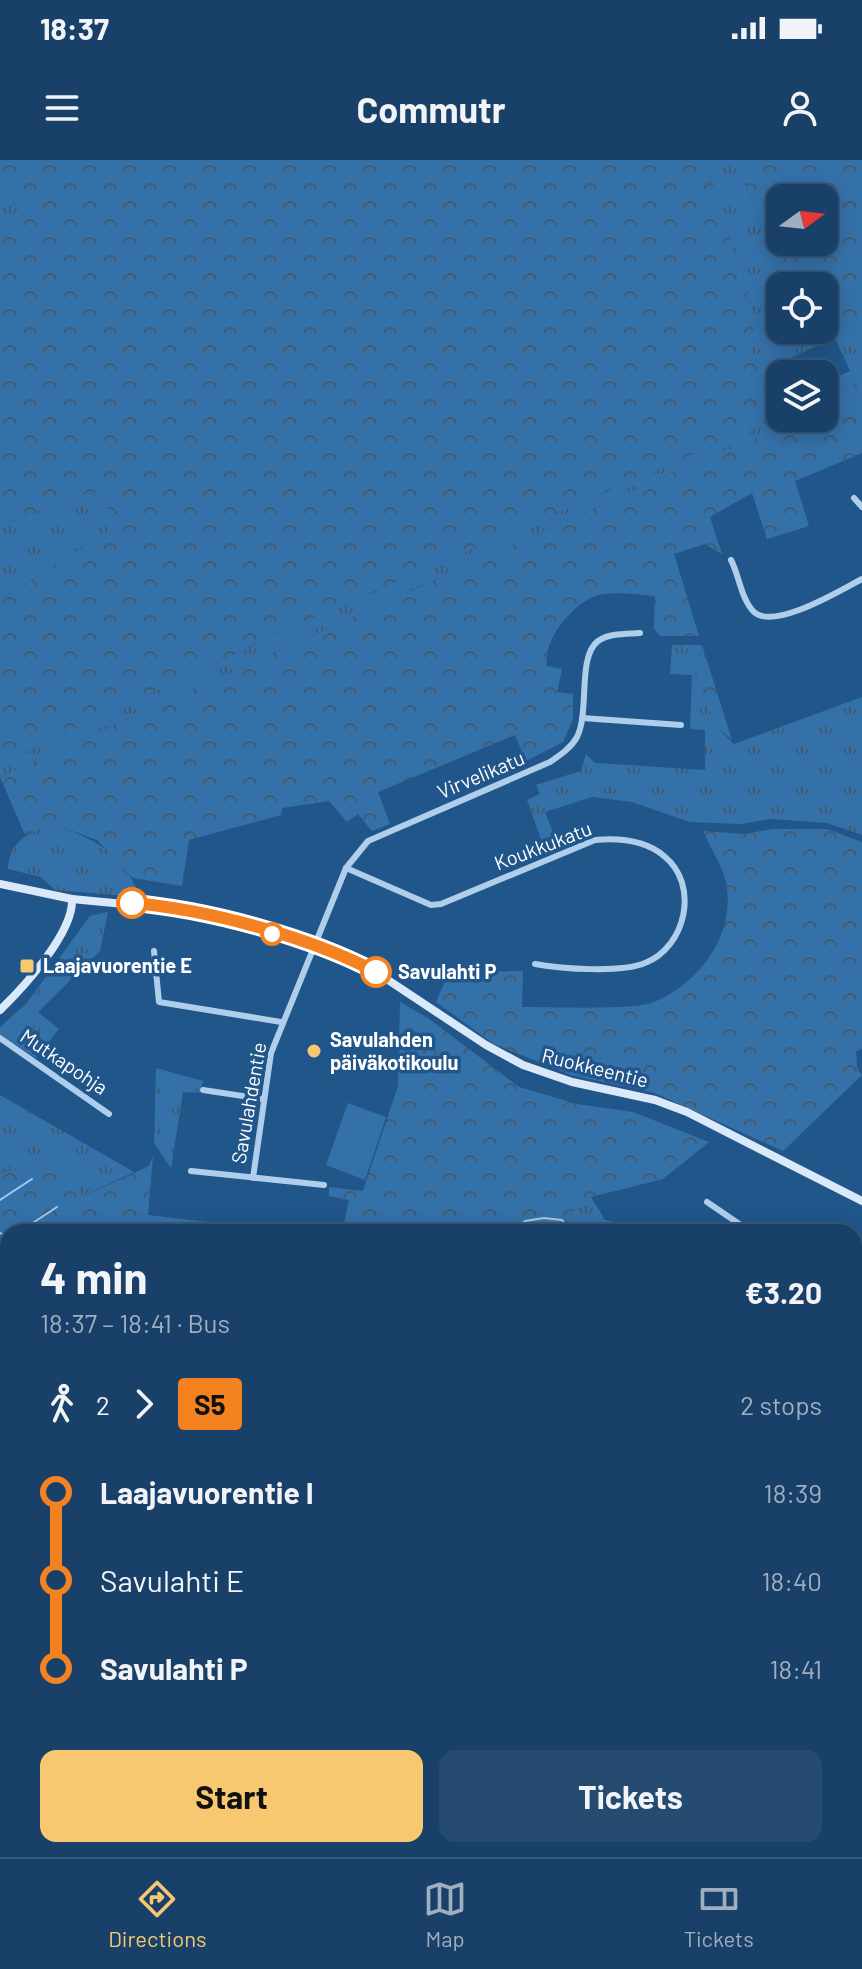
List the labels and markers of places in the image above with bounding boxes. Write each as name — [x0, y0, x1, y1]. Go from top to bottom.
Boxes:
unlabelled marker — [117, 888, 147, 918]
unlabelled marker — [261, 923, 283, 945]
place label: Laajavuorentie E — [43, 953, 192, 977]
marker: Laajavuorentie E — [18, 957, 36, 975]
marker: Savulahti P — [361, 957, 391, 987]
place label: Savulahti P — [398, 959, 496, 983]
place label: Savulahden päiväkotikoulu — [330, 1027, 458, 1074]
marker: Savulahden päiväkotikoulu — [305, 1042, 323, 1060]

